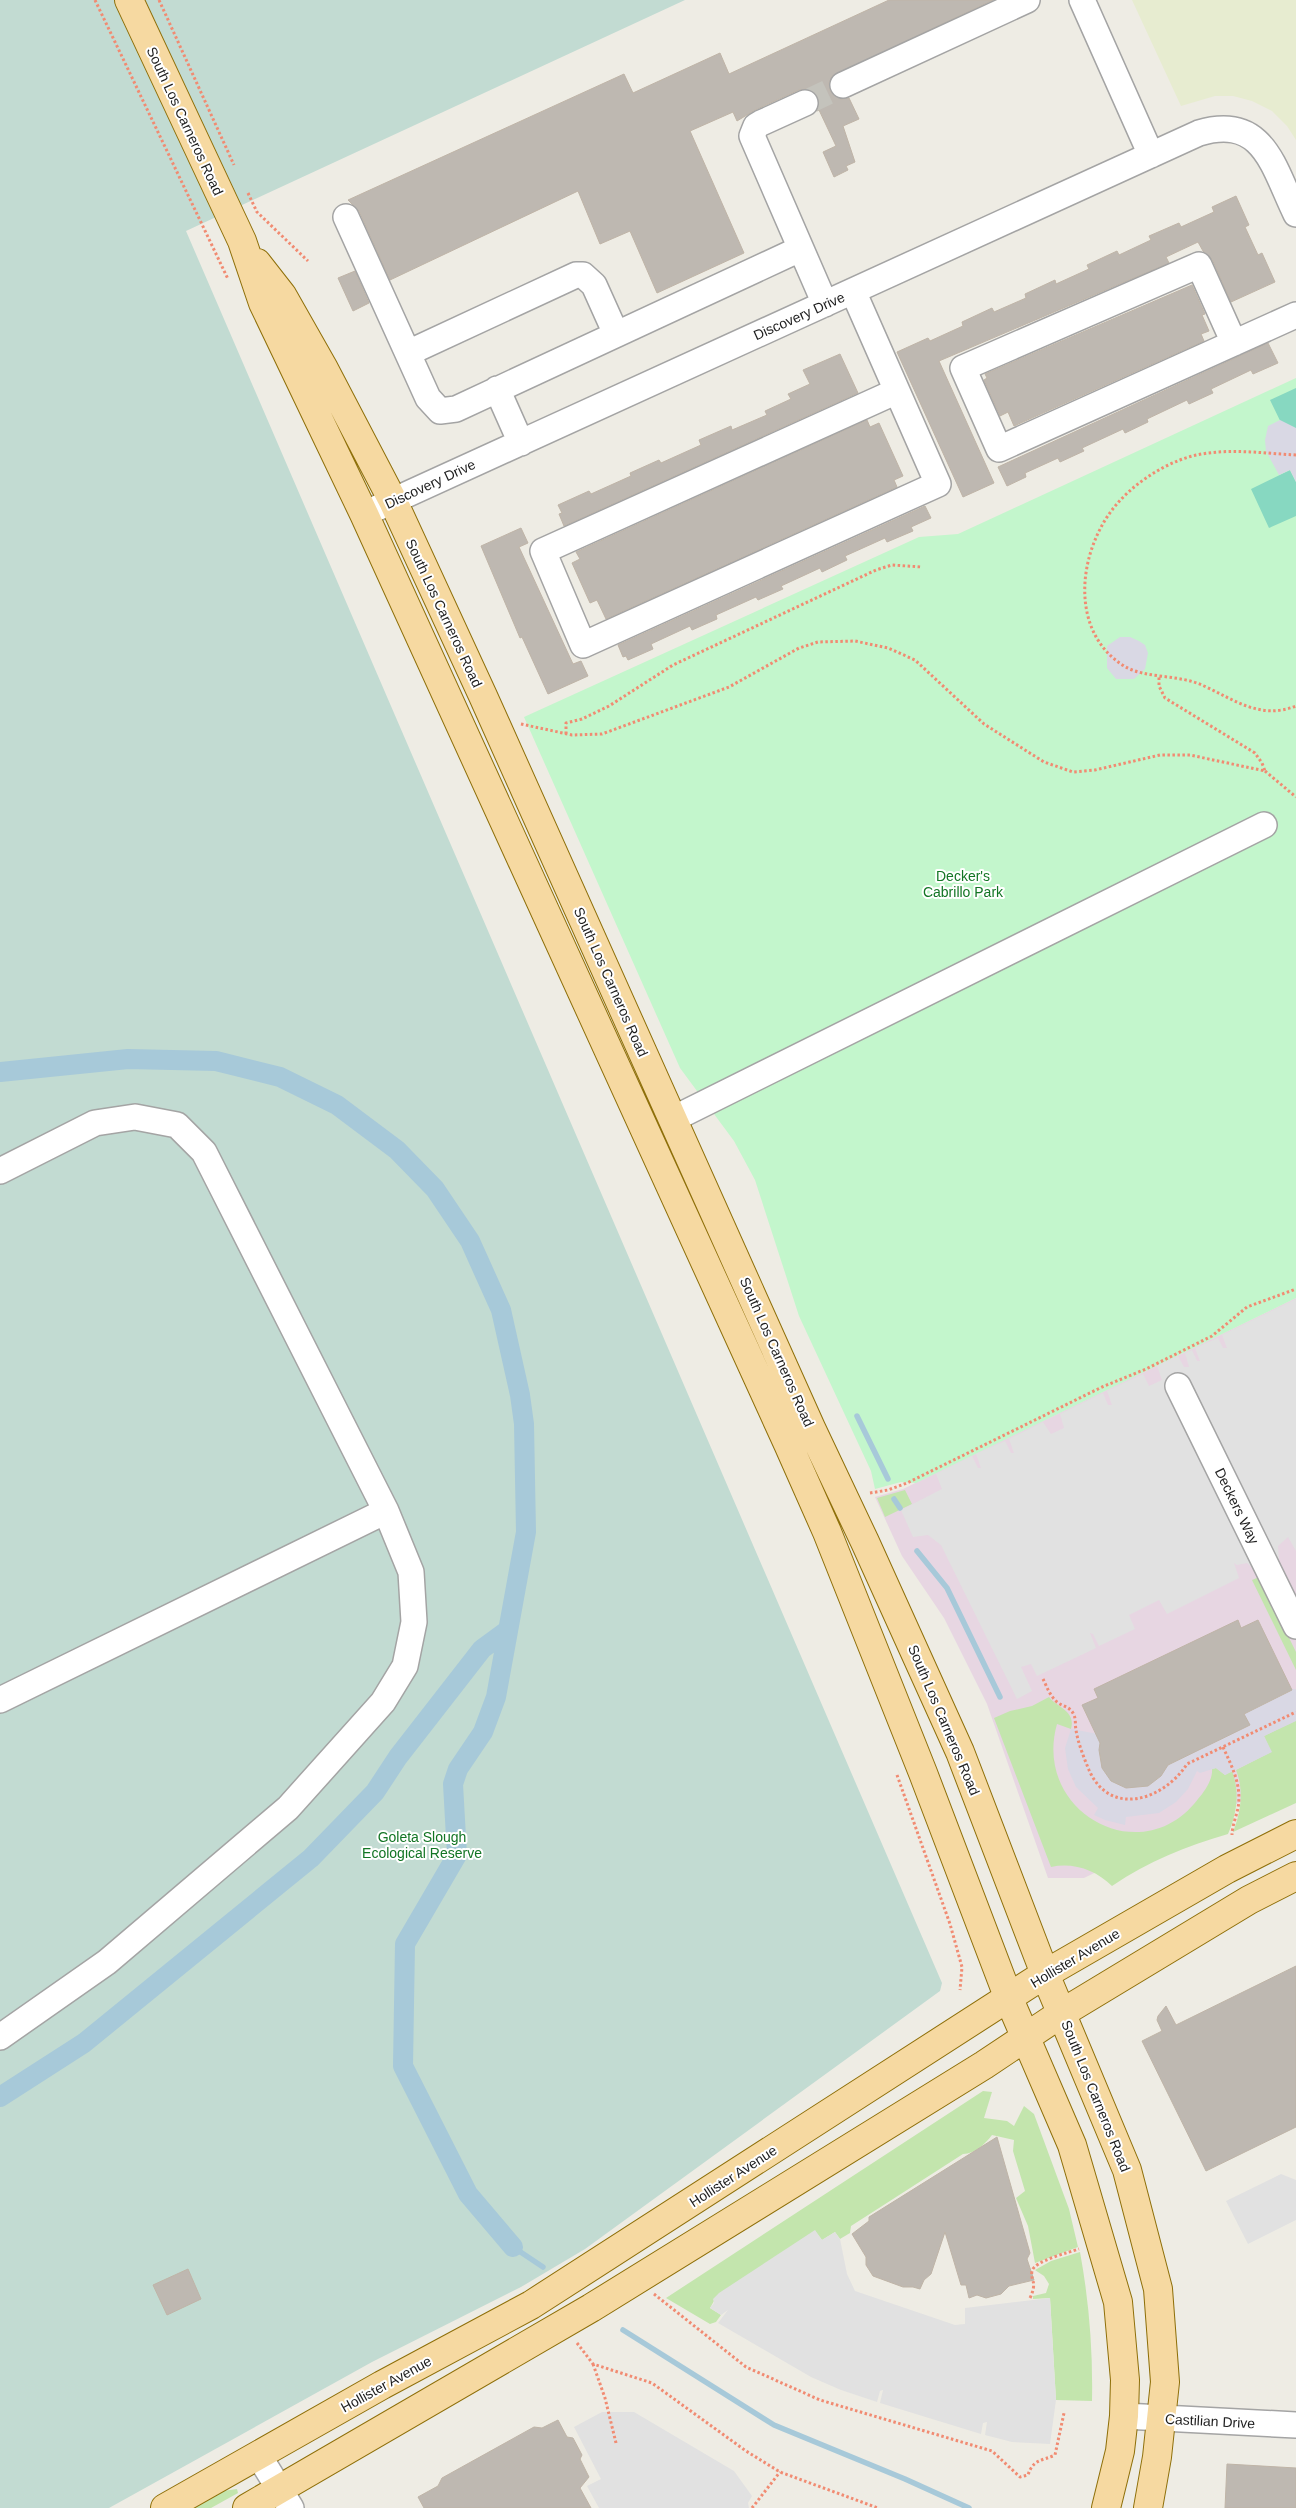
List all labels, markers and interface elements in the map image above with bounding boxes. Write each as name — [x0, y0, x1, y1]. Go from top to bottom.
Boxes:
street label: South Los Carneros Road — [144, 44, 226, 198]
street label: Discovery Drive — [751, 289, 847, 343]
street label: Discovery Drive — [382, 456, 478, 512]
street label: South Los Carneros Road — [403, 536, 485, 690]
park label: Decker's Cabrillo Park — [923, 868, 1004, 900]
street label: South Los Carneros Road — [571, 905, 651, 1059]
street label: South Los Carneros Road — [737, 1275, 817, 1429]
street label: Deckers Way — [1212, 1465, 1262, 1547]
street label: South Los Carneros Road — [905, 1642, 983, 1798]
park label: Goleta Slough Ecological Reserve — [362, 1829, 482, 1861]
street label: Hollister Avenue — [1028, 1925, 1123, 1991]
street label: South Los Carneros Road — [1058, 2018, 1134, 2174]
street label: Hollister Avenue — [686, 2142, 780, 2210]
street label: Hollister Avenue — [338, 2352, 434, 2415]
street label: Castilian Drive — [1165, 2411, 1256, 2431]

